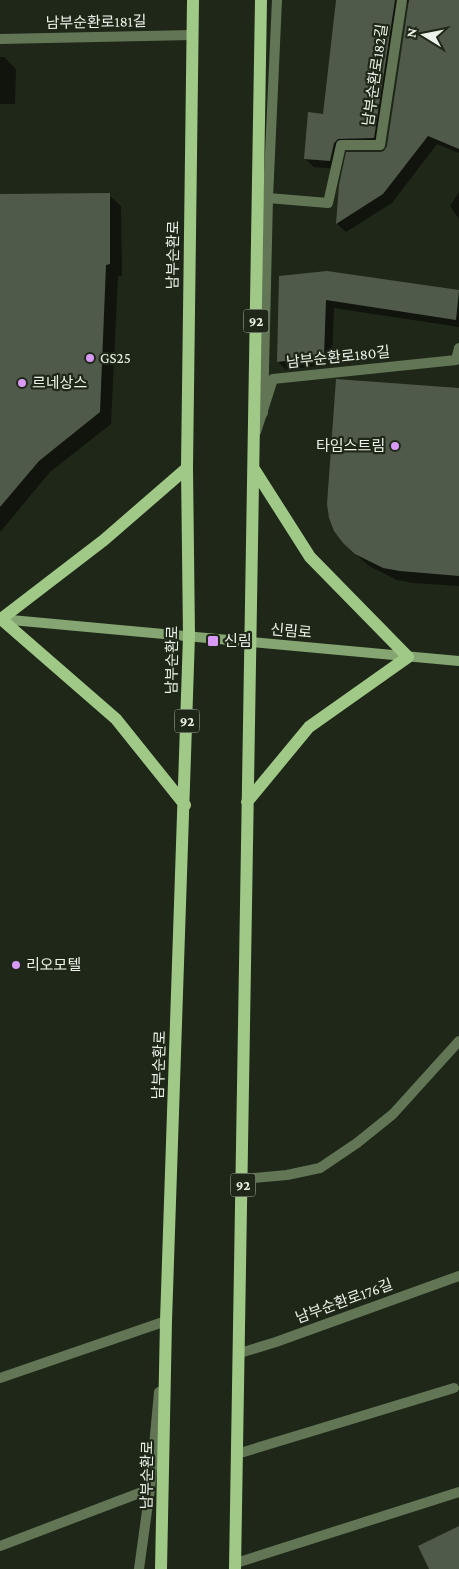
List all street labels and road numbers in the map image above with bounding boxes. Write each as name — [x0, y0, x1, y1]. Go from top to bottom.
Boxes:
street label: 남부순환로181길 — [45, 12, 147, 31]
street label: 남부순환로182길 — [359, 23, 390, 127]
street label: 남부순환로 — [163, 220, 182, 290]
road number: 92 — [244, 310, 268, 332]
street label: 남부순환로180길 — [285, 343, 391, 370]
street label: 신림로 — [270, 621, 312, 641]
street label: 남부순환로 — [162, 625, 181, 695]
road number: 92 — [174, 709, 200, 732]
street label: 남부순환로 — [149, 1030, 168, 1100]
road number: 92 — [230, 1174, 256, 1196]
street label: 남부순환로176길 — [293, 1275, 395, 1326]
street label: 남부순환로 — [137, 1440, 156, 1510]

